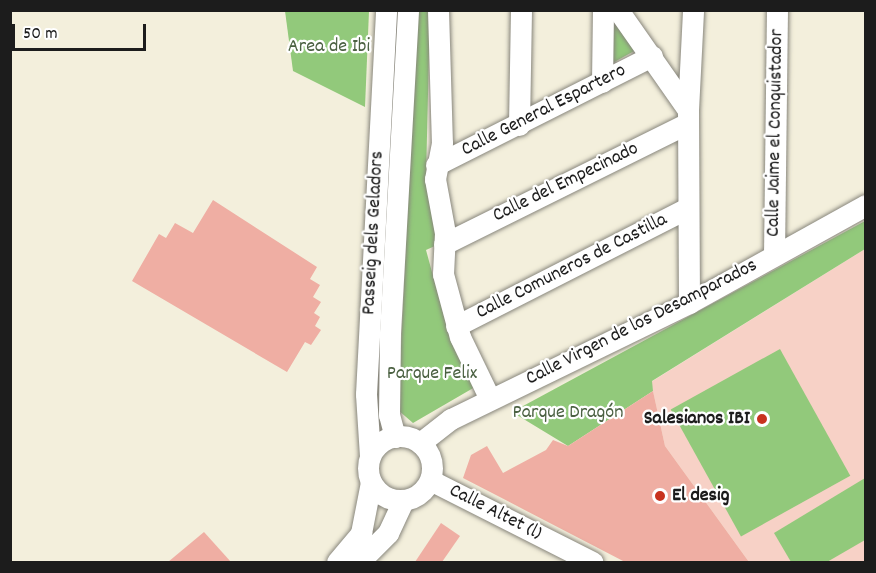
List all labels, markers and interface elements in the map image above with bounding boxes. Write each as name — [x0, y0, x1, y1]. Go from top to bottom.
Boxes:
scale bar — [15, 12, 148, 50]
text: 50 m — [23, 22, 58, 47]
street label: Calle Jaime el Conquistador — [762, 29, 790, 237]
park label: Area de Ibi — [288, 35, 370, 59]
street label: Calle General Espartero — [458, 59, 630, 163]
street label: Calle del Empecinado — [489, 137, 643, 229]
street label: Passeig dels Geladors — [358, 150, 390, 316]
street label: Calle Comuneros de Castilla — [473, 208, 671, 326]
street label: Calle Virgen de los Desamparados — [522, 254, 762, 392]
park label: Parque Felix — [387, 362, 477, 386]
park label: Parque Dragón — [513, 401, 623, 425]
place label: Salesianos IBI — [644, 407, 750, 431]
marker: Salesianos IBI — [755, 412, 769, 426]
street label: Calle Altet (l) — [445, 479, 545, 547]
place label: El desig — [672, 484, 729, 508]
marker: El desig — [653, 489, 667, 503]

